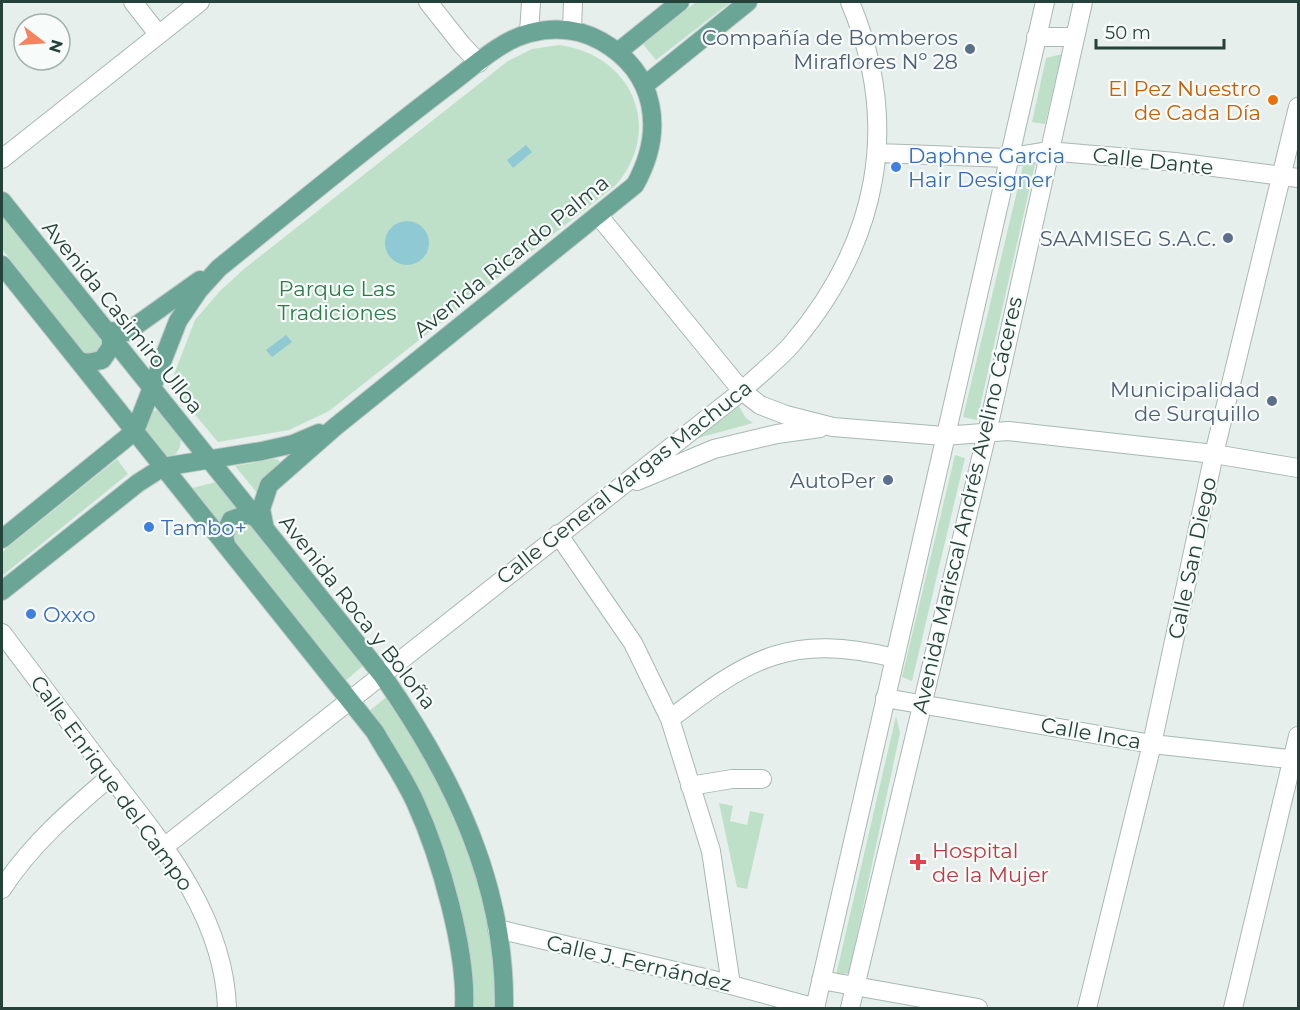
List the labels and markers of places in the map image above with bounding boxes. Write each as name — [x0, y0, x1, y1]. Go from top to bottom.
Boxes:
place label: Compañía de Bomberos Miraflores Nº 28 — [702, 25, 958, 74]
marker: Compañía de Bomberos Miraflores Nº 28 — [963, 42, 977, 56]
place label: El Pez Nuestro de Cada Día — [1108, 76, 1261, 125]
marker: El Pez Nuestro de Cada Día — [1266, 93, 1280, 107]
place label: Daphne Garcia Hair Designer — [908, 143, 1065, 192]
marker: Daphne Garcia Hair Designer — [889, 160, 903, 174]
place label: SAAMISEG S.A.C. — [1040, 226, 1216, 251]
marker: SAAMISEG S.A.C. — [1221, 231, 1235, 245]
place label: Municipalidad de Surquillo — [1110, 377, 1260, 426]
marker: Municipalidad de Surquillo — [1265, 394, 1279, 408]
place label: AutoPer — [790, 468, 876, 493]
marker: AutoPer — [881, 473, 895, 487]
place label: Tambo+ — [161, 515, 247, 540]
marker: Tambo+ — [142, 520, 156, 534]
place label: Oxxo — [43, 602, 96, 627]
marker: Oxxo — [24, 607, 38, 621]
place label: Hospital de la Mujer — [932, 838, 1049, 887]
marker: Hospital de la Mujer — [909, 853, 927, 871]

